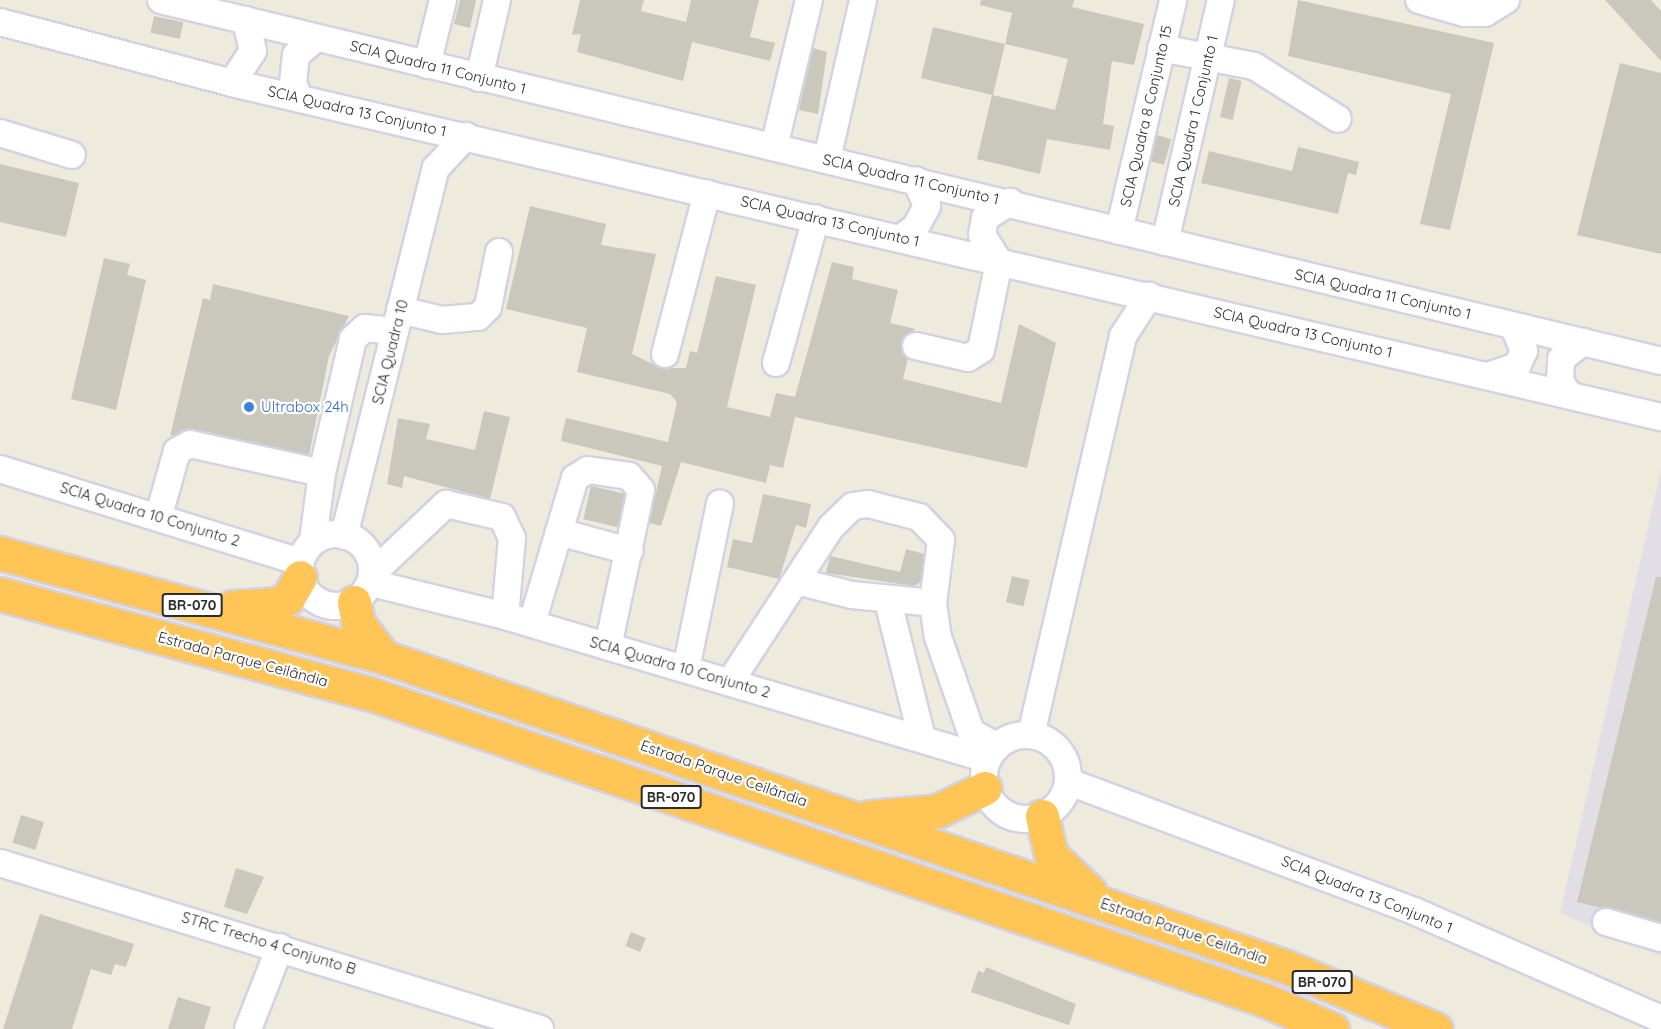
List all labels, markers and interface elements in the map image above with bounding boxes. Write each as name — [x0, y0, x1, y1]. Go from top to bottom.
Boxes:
street label: SCIA Quadra 8 Conjunto 15 — [1116, 23, 1176, 209]
street label: SCIA Quadra 1 Conjunto 1 — [1165, 34, 1221, 208]
street label: SCIA Quadra 11 Conjunto 1 — [348, 36, 528, 98]
street label: SCIA Quadra 13 Conjunto 1 — [266, 82, 448, 140]
street label: SCIA Quadra 11 Conjunto 1 — [821, 150, 1001, 208]
street label: SCIA Quadra 13 Conjunto 1 — [739, 192, 921, 250]
street label: SCIA Quadra 11 Conjunto 1 — [1293, 265, 1473, 323]
street label: SCIA Quadra 10 — [368, 298, 412, 406]
street label: SCIA Quadra 13 Conjunto 1 — [1212, 303, 1394, 361]
place label: Ultrabox 24h — [261, 398, 349, 416]
marker: Ultrabox 24h — [242, 400, 256, 414]
street label: SCIA Quadra 10 Conjunto 2 — [58, 478, 242, 550]
road number: BR-070 — [160, 594, 224, 616]
street label: Estrada Parque Ceilândia — [156, 628, 330, 690]
street label: SCIA Quadra 10 Conjunto 2 — [588, 633, 772, 701]
street label: Estrada Parque Ceilândia — [638, 736, 810, 810]
road number: BR-070 — [640, 786, 702, 808]
street label: SCIA Quadra 13 Conjunto 1 — [1279, 851, 1455, 937]
street label: Estrada Parque Ceilândia — [1098, 894, 1270, 968]
street label: STRC Trecho 4 Conjunto B — [180, 908, 358, 978]
road number: BR-070 — [1290, 971, 1354, 993]

